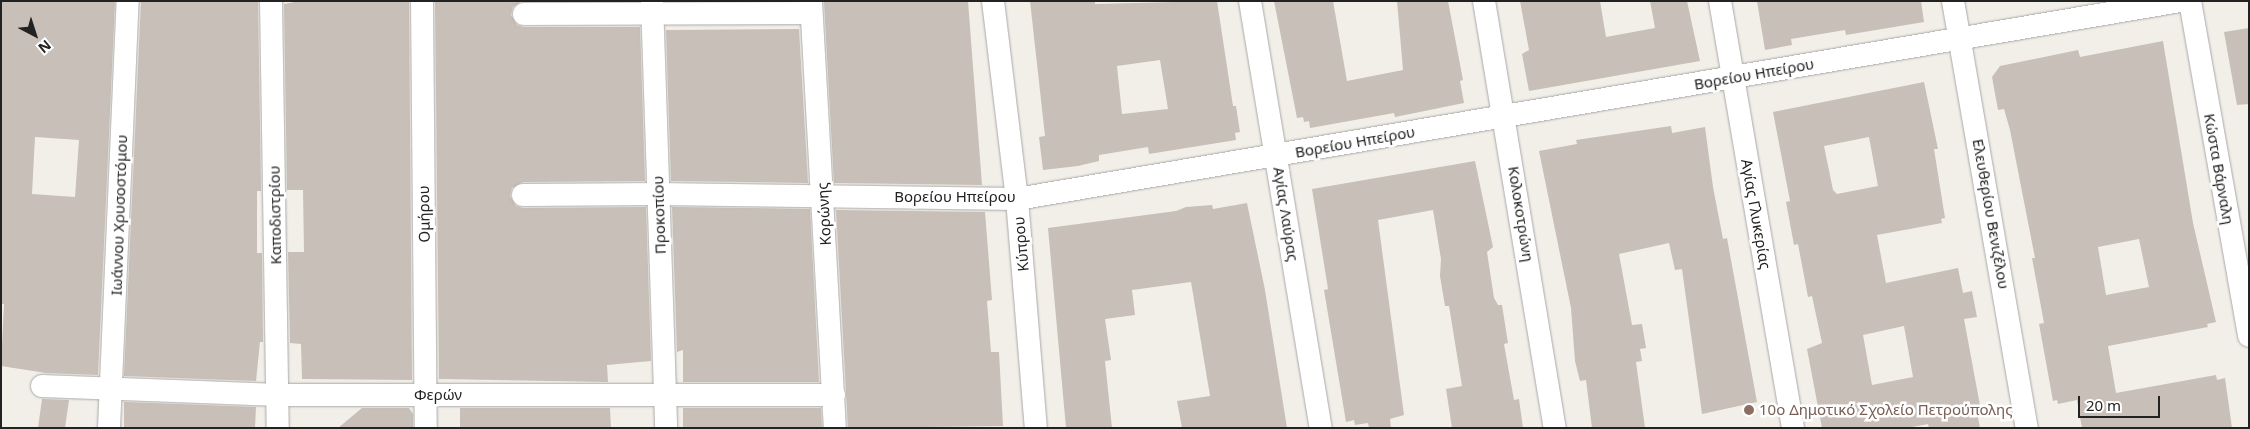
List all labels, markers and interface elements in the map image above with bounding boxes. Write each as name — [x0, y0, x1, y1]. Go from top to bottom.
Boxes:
north arrow — [10, 10, 60, 60]
text: N — [34, 36, 55, 58]
street label: Βορείου Ηπείρου — [1693, 55, 1815, 93]
street label: Κώστα Βάρναλη — [2200, 112, 2238, 226]
street label: Βορείου Ηπείρου — [1294, 123, 1416, 161]
street label: Ιωάννου Χρυσοστόμου — [107, 134, 131, 296]
street label: Ελευθερίου Βενιζέλου — [1969, 137, 2013, 291]
street label: Αγίας Γλυκερίας — [1737, 157, 1775, 271]
street label: Καποδιστρίου — [265, 165, 285, 265]
street label: Κολοκοτρώνη — [1505, 165, 1537, 263]
street label: Αγίας Λαύρας — [1270, 166, 1302, 262]
street label: Προκοπίου — [649, 175, 669, 255]
street label: Κορώνης — [813, 182, 835, 246]
street label: Ομήρου — [415, 185, 433, 243]
street label: Βορείου Ηπείρου — [894, 188, 1016, 206]
street label: Κύπρου — [1010, 216, 1032, 272]
street label: Φερών — [414, 386, 462, 404]
scale bar — [2080, 386, 2162, 418]
text: 20 m — [2086, 395, 2121, 415]
place label: 10ο Δημοτικό Σχολείο Πετρούπολης — [1759, 401, 2013, 419]
marker: 10ο Δημοτικό Σχολείο Πετρούπολης — [1743, 404, 1755, 416]

